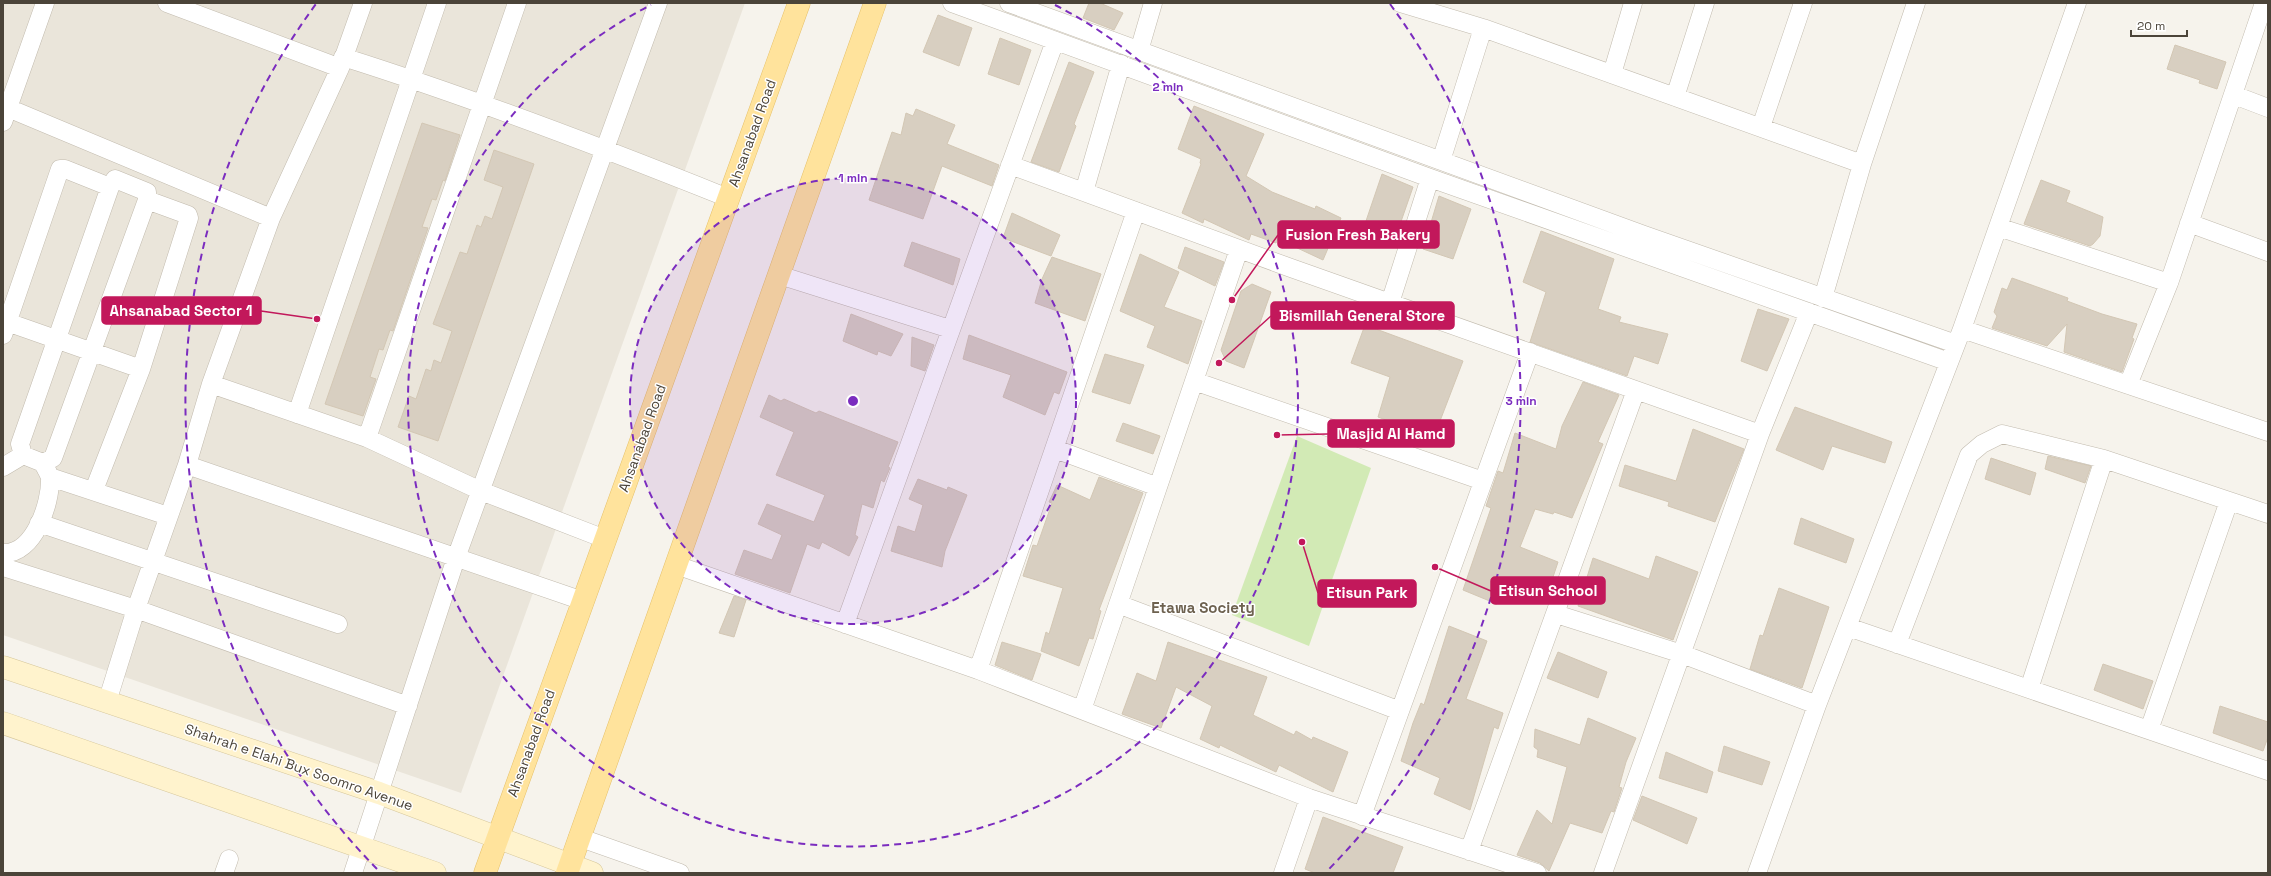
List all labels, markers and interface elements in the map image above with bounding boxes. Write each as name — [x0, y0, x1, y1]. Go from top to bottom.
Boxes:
scale bar — [2131, 12, 2187, 38]
text: 20 m — [2137, 18, 2165, 34]
street label: Ahsanabad Road — [724, 77, 780, 189]
text: 2 min — [1152, 79, 1184, 95]
text: 1 min — [838, 170, 868, 186]
callout: Fusion Fresh Bakery — [1278, 221, 1439, 248]
text: Fusion Fresh Bakery — [1285, 225, 1431, 244]
callout: Ahsanabad Sector 1 — [102, 297, 261, 324]
text: Ahsanabad Sector 1 — [109, 301, 253, 320]
callout: Bismillah General Store — [1271, 302, 1454, 329]
text: Bismillah General Store — [1279, 306, 1445, 325]
street label: Ahsanabad Road — [614, 382, 670, 494]
text: 3 min — [1505, 393, 1537, 409]
centre of rings — [846, 394, 860, 408]
callout: Masjid Al Hamd — [1328, 420, 1454, 447]
text: Masjid Al Hamd — [1336, 424, 1446, 443]
callout: Etisun School — [1491, 577, 1605, 604]
callout: Etisun Park — [1318, 580, 1416, 607]
text: Etisun School — [1499, 581, 1597, 600]
text: Etisun Park — [1326, 583, 1408, 602]
district label: Etawa Society — [1151, 598, 1255, 617]
street label: Ahsanabad Road — [503, 687, 559, 799]
street label: Shahrah e Elahi Bux Soomro Avenue — [183, 719, 415, 815]

